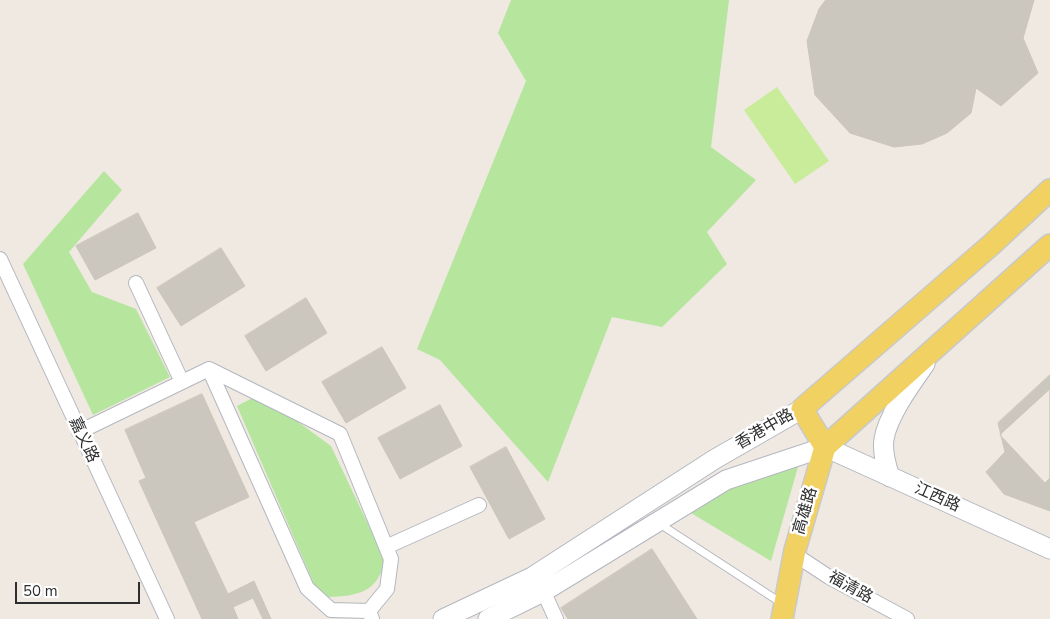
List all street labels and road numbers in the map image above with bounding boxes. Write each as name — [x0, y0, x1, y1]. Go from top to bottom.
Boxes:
street label: 香港中路 — [732, 406, 798, 454]
street label: 嘉义路 — [64, 414, 102, 466]
street label: 江西路 — [911, 479, 963, 517]
street label: 高雄路 — [790, 485, 822, 537]
street label: 福清路 — [824, 568, 876, 608]

